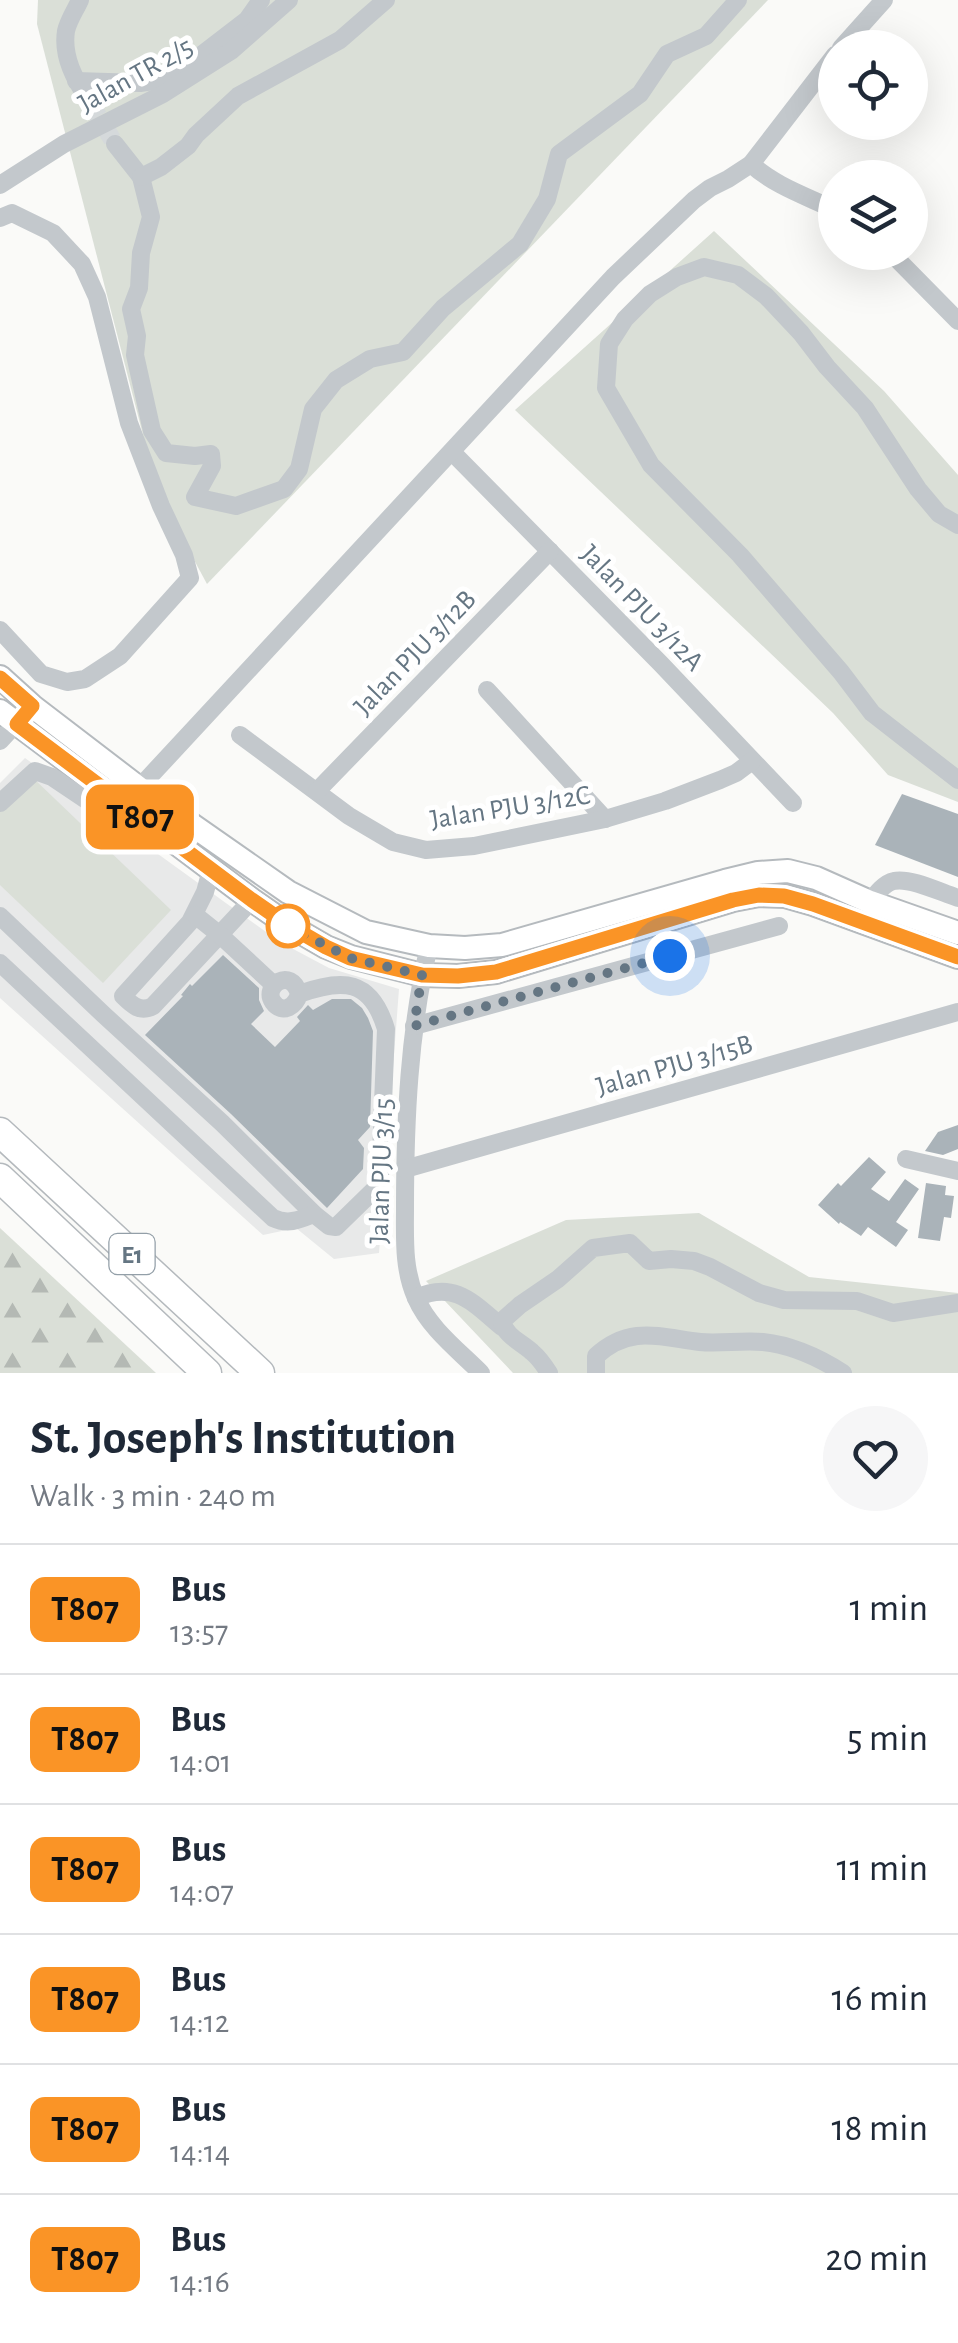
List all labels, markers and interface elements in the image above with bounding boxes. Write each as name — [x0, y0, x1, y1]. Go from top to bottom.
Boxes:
map controls — [818, 30, 928, 270]
button: locate — [818, 30, 928, 140]
street label: Jalan TR 2/5 — [74, 33, 198, 119]
button: layers — [818, 160, 928, 270]
street label: Jalan PJU 3/12A — [575, 540, 708, 677]
street label: Jalan PJU 3/12B — [349, 585, 482, 721]
street label: Jalan PJU 3/12C — [428, 782, 592, 834]
line badge: T807 — [70, 784, 210, 850]
text: T807 — [106, 800, 174, 835]
unlabelled marker — [267, 905, 309, 947]
your location — [645, 931, 695, 981]
street label: Jalan PJU 3/15B — [593, 1030, 756, 1102]
street label: Jalan PJU 3/15 — [365, 1098, 399, 1245]
road number: E1 — [110, 1234, 154, 1274]
button: heart — [823, 1406, 928, 1511]
text: St. Joseph's Institution — [30, 1415, 456, 1463]
text: Walk · 3 min · 240 m — [30, 1480, 276, 1512]
text: Bus — [170, 1571, 226, 1609]
text: 1 min — [849, 1590, 928, 1628]
text: T807 — [51, 1592, 119, 1627]
text: 13:57 — [170, 1616, 228, 1648]
text: Bus — [170, 1701, 226, 1739]
text: 5 min — [847, 1720, 928, 1758]
text: T807 — [51, 1722, 119, 1757]
text: 14:01 — [170, 1746, 232, 1778]
text: Bus — [170, 1831, 226, 1869]
text: 11 min — [836, 1850, 928, 1888]
text: T807 — [51, 1852, 119, 1887]
text: 14:07 — [170, 1876, 234, 1908]
text: Bus — [170, 1961, 226, 1999]
text: 16 min — [832, 1980, 928, 2018]
text: T807 — [51, 1982, 119, 2017]
text: 14:12 — [170, 2006, 229, 2038]
text: Bus — [170, 2091, 226, 2129]
text: 18 min — [831, 2110, 928, 2148]
text: T807 — [51, 2112, 119, 2147]
text: 14:14 — [170, 2136, 230, 2168]
text: Bus — [170, 2221, 226, 2259]
text: 20 min — [825, 2240, 928, 2278]
text: T807 — [51, 2242, 119, 2277]
text: 14:16 — [170, 2266, 230, 2298]

